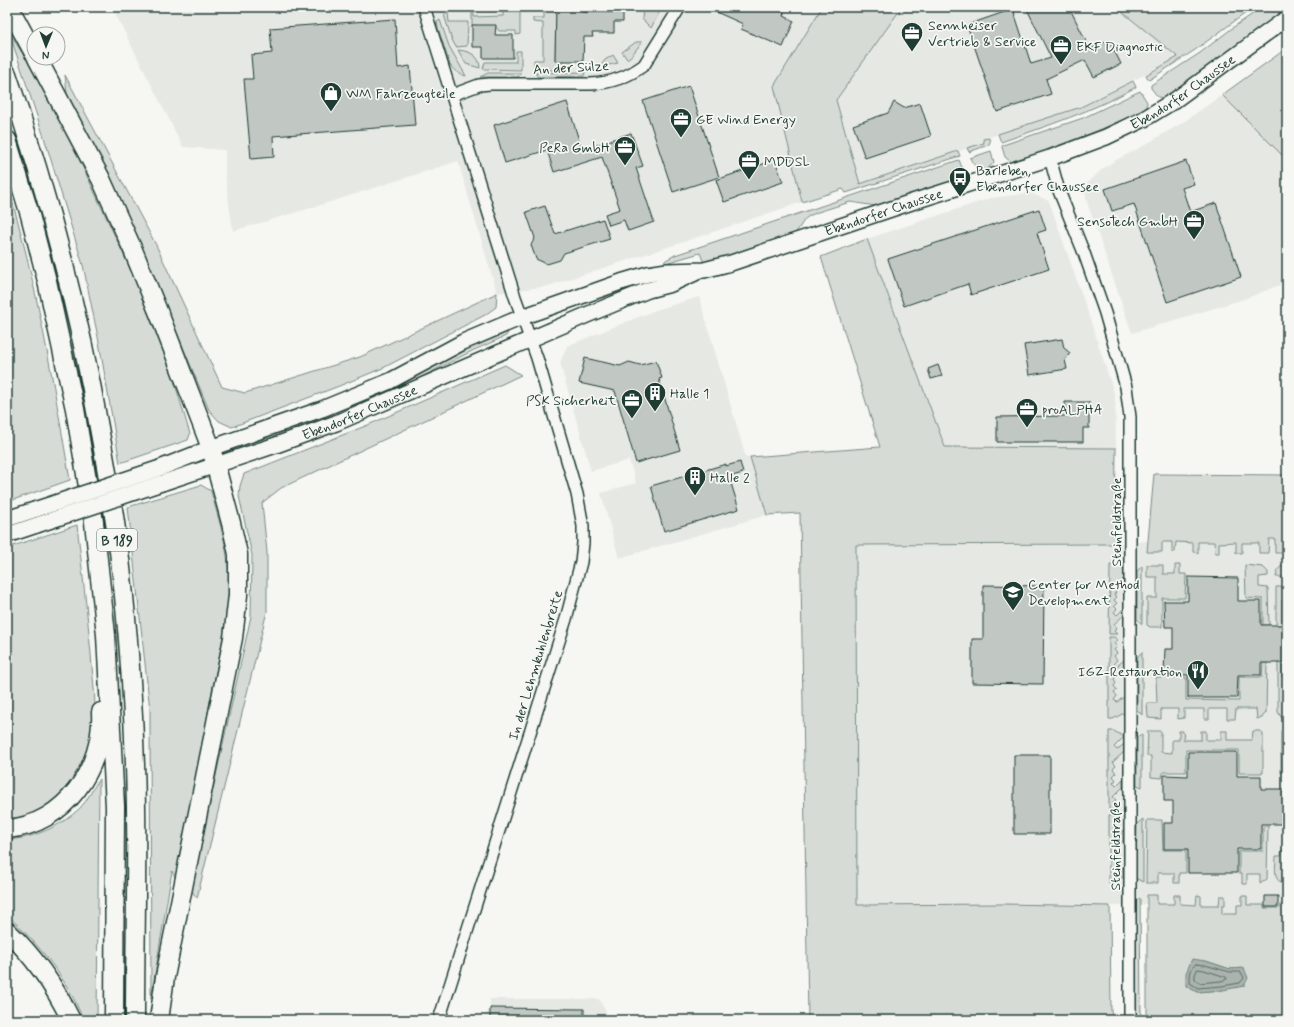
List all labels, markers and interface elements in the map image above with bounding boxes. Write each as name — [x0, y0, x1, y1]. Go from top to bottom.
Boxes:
place label: Sennheiser Vertrieb & Service — [928, 17, 1037, 51]
office icon: Sennheiser Vertrieb & Service — [899, 20, 925, 53]
north arrow — [26, 26, 66, 66]
office icon: EKF Diagnostic — [1048, 33, 1074, 66]
place label: EKF Diagnostic — [1076, 38, 1163, 56]
text: N — [42, 48, 50, 62]
street label: Ebendorfer Chaussee — [1127, 51, 1239, 134]
street label: An der Sülze — [533, 57, 610, 79]
shop icon: WM Fahrzeugteile — [318, 80, 344, 113]
place label: WM Fahrzeugteile — [346, 85, 456, 103]
office icon: GE Wind Energy — [668, 106, 694, 139]
place label: GE Wind Energy — [696, 111, 796, 129]
office icon: PeRa GmbH — [612, 134, 638, 167]
place label: PeRa GmbH — [539, 139, 610, 157]
office icon: MDDSL — [736, 148, 762, 181]
place label: MDDSL — [764, 153, 810, 171]
place label: Barleben, Ebendorfer Chaussee — [976, 162, 1099, 196]
bus stop icon: Barleben, Ebendorfer Chaussee — [947, 165, 973, 198]
street label: Ebendorfer Chaussee — [822, 185, 945, 241]
office icon: SensoTech GmbH — [1181, 208, 1207, 241]
place label: SensoTech GmbH — [1077, 213, 1178, 231]
building icon: Halle 1 — [642, 380, 668, 413]
street label: Ebendorfer Chaussee — [300, 381, 421, 445]
place label: Halle 1 — [670, 385, 709, 403]
office icon: PSK Sicherheit — [619, 387, 645, 420]
place label: PSK Sicherheit — [526, 392, 617, 410]
office icon: proALPHA — [1014, 396, 1040, 429]
place label: proALPHA — [1042, 401, 1103, 419]
building icon: Halle 2 — [682, 464, 708, 497]
place label: Halle 2 — [710, 469, 750, 487]
street label: Steinfeldstraße — [1108, 477, 1126, 567]
road number: B 189 — [97, 529, 137, 551]
place label: Center for Method Development — [1028, 576, 1139, 610]
school or university icon: Center for Method Development — [1000, 579, 1026, 612]
street label: In der Lehmkuhlenbreite — [505, 588, 567, 742]
restaurant icon: IGZ-Restauration — [1185, 658, 1211, 691]
place label: IGZ-Restauration — [1078, 663, 1182, 681]
street label: Steinfeldstraße — [1107, 801, 1125, 891]

